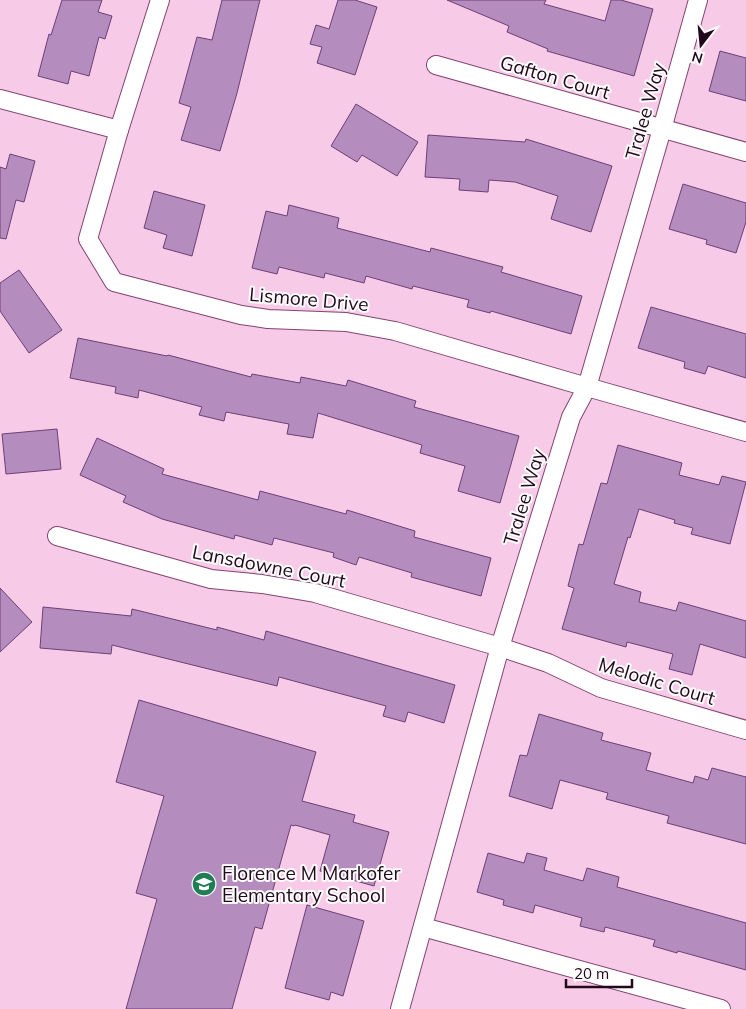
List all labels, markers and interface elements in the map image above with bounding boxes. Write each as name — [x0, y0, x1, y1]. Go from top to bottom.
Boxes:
north arrow — [676, 20, 726, 70]
text: N — [690, 47, 705, 68]
street label: Gafton Court — [497, 50, 613, 104]
street label: Tralee Way — [620, 60, 670, 162]
street label: Lismore Drive — [248, 282, 370, 316]
street label: Tralee Way — [498, 446, 550, 548]
street label: Lansdowne Court — [190, 539, 348, 593]
street label: Melodic Court — [596, 652, 718, 710]
place label: Florence M Markofer Elementary School — [222, 861, 400, 907]
school or university icon: Florence M Markofer Elementary School — [191, 871, 217, 897]
scale bar — [566, 956, 632, 988]
text: 20 m — [574, 964, 609, 983]

